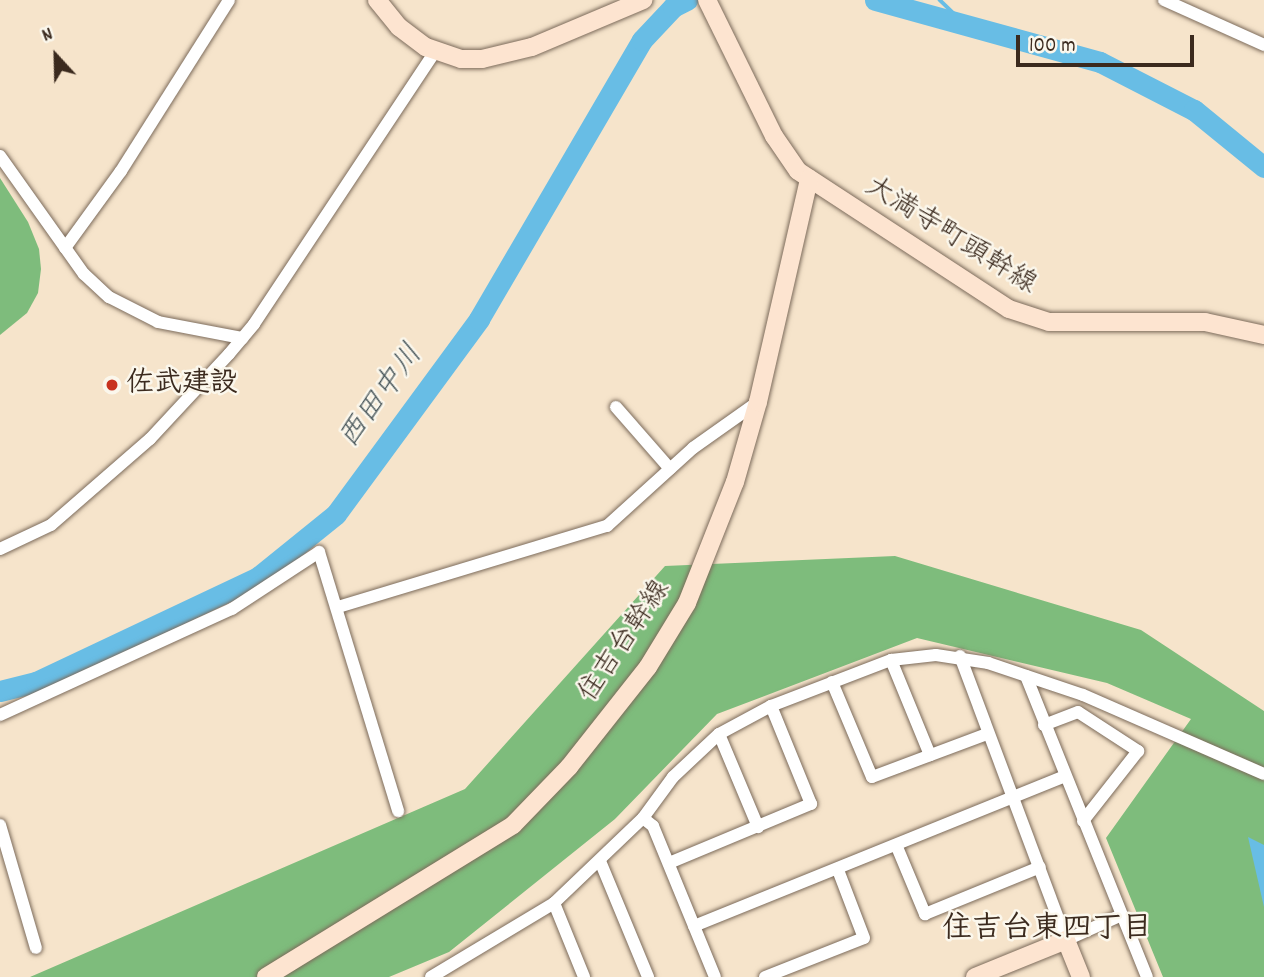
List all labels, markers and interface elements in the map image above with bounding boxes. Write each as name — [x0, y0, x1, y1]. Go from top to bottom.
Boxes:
north arrow — [21, 21, 91, 91]
scale bar — [1019, 21, 1198, 65]
text: N — [39, 22, 57, 50]
text: 100 m — [1029, 32, 1076, 62]
street label: 大満寺町頭幹線 — [858, 171, 1042, 303]
water label: 西田中川 — [333, 339, 433, 457]
place label: 佐武建設 — [126, 368, 238, 402]
marker: 佐武建設 — [104, 377, 120, 393]
street label: 住吉台幹線 — [573, 575, 679, 709]
district label: 住吉台東四丁目 — [942, 913, 1152, 949]

